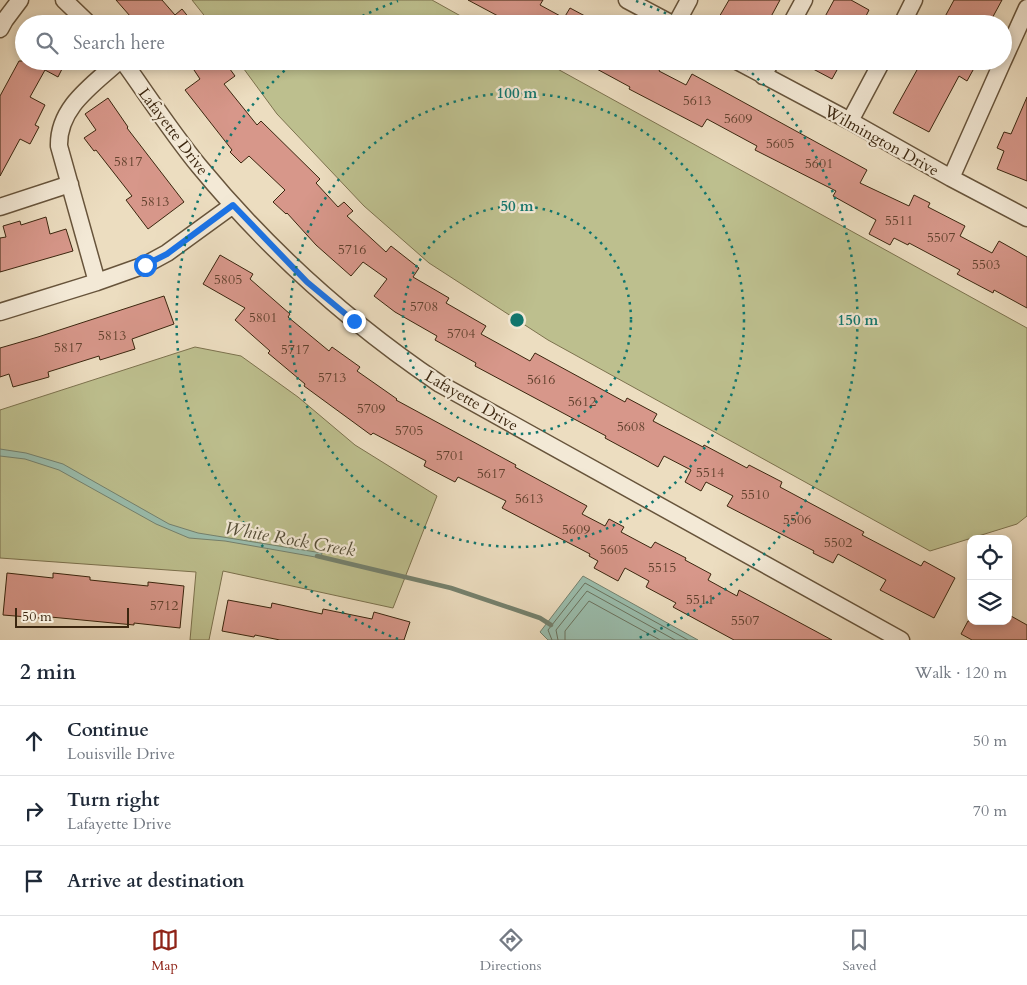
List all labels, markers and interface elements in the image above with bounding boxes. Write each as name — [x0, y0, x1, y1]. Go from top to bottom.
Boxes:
search box — [15, 15, 1012, 70]
icon: search — [33, 29, 61, 57]
text: Search here — [73, 30, 165, 56]
street label: Lafayette Drive — [133, 83, 213, 180]
text: 100 m — [497, 83, 538, 103]
house number: 5613 — [683, 91, 711, 110]
street label: Wilmington Drive — [819, 100, 943, 182]
house number: 5609 — [724, 109, 752, 128]
house number: 5605 — [766, 134, 794, 153]
house number: 5817 — [114, 152, 142, 171]
house number: 5601 — [805, 154, 833, 173]
house number: 5813 — [141, 192, 169, 211]
text: 50 m — [500, 196, 534, 216]
house number: 5511 — [885, 211, 913, 230]
house number: 5507 — [927, 228, 955, 247]
house number: 5716 — [338, 240, 366, 259]
route start — [134, 254, 157, 277]
house number: 5503 — [972, 255, 1000, 274]
house number: 5805 — [214, 270, 242, 289]
house number: 5708 — [410, 297, 438, 316]
house number: 5801 — [249, 308, 277, 327]
route end — [343, 310, 366, 333]
text: 150 m — [838, 310, 879, 330]
centre of rings — [508, 311, 526, 329]
house number: 5704 — [447, 324, 475, 343]
house number: 5813 — [98, 326, 126, 345]
house number: 5817 — [54, 338, 82, 357]
house number: 5717 — [281, 340, 309, 359]
street label: Lafayette Drive — [421, 365, 522, 437]
house number: 5713 — [318, 368, 346, 387]
house number: 5616 — [527, 370, 555, 389]
house number: 5612 — [568, 392, 596, 411]
house number: 5709 — [357, 399, 385, 418]
house number: 5608 — [617, 417, 645, 436]
house number: 5705 — [395, 421, 423, 440]
house number: 5701 — [436, 446, 464, 465]
house number: 5514 — [696, 463, 724, 482]
house number: 5617 — [477, 464, 505, 483]
house number: 5510 — [741, 485, 769, 504]
house number: 5613 — [515, 489, 543, 508]
house number: 5506 — [783, 510, 811, 529]
water label: White Rock Creek — [223, 516, 357, 563]
house number: 5609 — [562, 520, 590, 539]
house number: 5502 — [824, 533, 852, 552]
map controls — [967, 535, 1012, 625]
button: locate — [967, 535, 1012, 580]
house number: 5605 — [600, 540, 628, 559]
house number: 5515 — [648, 558, 676, 577]
button: layers — [967, 580, 1012, 625]
house number: 5511 — [686, 590, 714, 609]
house number: 5712 — [150, 596, 178, 615]
scale bar — [15, 605, 129, 628]
text: 50 m — [22, 607, 52, 626]
house number: 5507 — [731, 611, 759, 630]
text: 2 min — [20, 658, 76, 687]
text: Walk · 120 m — [915, 662, 1007, 684]
text: Continue — [67, 717, 149, 743]
icon: ahead — [20, 727, 48, 755]
text: 50 m — [973, 730, 1007, 752]
text: Louisville Drive — [67, 743, 175, 765]
text: Turn right — [67, 787, 159, 813]
icon: right — [20, 797, 48, 825]
text: 70 m — [973, 800, 1007, 822]
text: Lafayette Drive — [67, 813, 171, 835]
icon: arrive — [20, 867, 48, 895]
text: Arrive at destination — [67, 868, 244, 894]
tab: Map — [151, 926, 179, 975]
tab: Directions — [480, 926, 541, 975]
tab: Saved — [842, 926, 876, 975]

